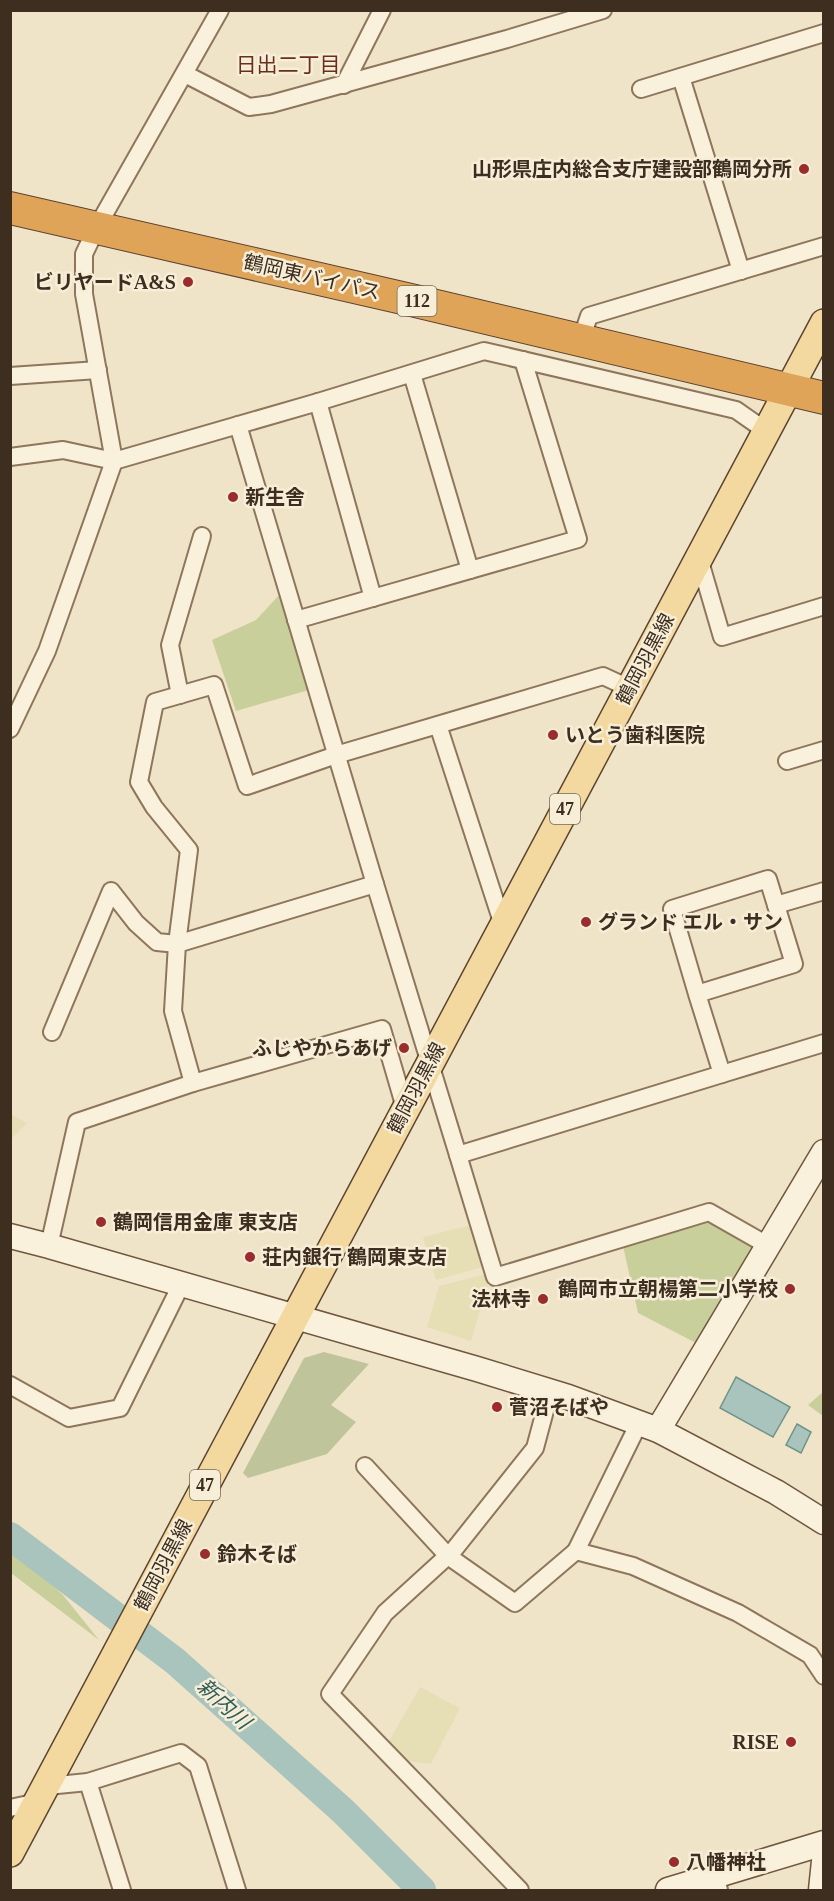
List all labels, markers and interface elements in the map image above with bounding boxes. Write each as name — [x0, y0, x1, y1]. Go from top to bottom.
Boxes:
district label: 日出二丁目 — [236, 53, 341, 77]
place label: 山形県庄内総合支庁建設部鶴岡分所 — [472, 158, 792, 180]
marker: 山形県庄内総合支庁建設部鶴岡分所 — [797, 162, 811, 176]
street label: 鶴岡東バイパス — [242, 251, 382, 303]
place label: ビリヤードA&S — [34, 271, 176, 293]
marker: ビリヤードA&S — [181, 275, 195, 289]
road number: 112 — [398, 286, 436, 316]
place label: 新生舎 — [245, 486, 305, 508]
marker: 新生舎 — [226, 490, 240, 504]
street label: 鶴岡羽黒線 — [612, 610, 678, 708]
place label: いとう歯科医院 — [565, 724, 705, 746]
marker: いとう歯科医院 — [546, 728, 560, 742]
road number: 47 — [550, 794, 580, 824]
place label: グランド エル・サン — [598, 911, 783, 933]
marker: グランド エル・サン — [579, 915, 593, 929]
place label: ふじやからあげ — [252, 1037, 392, 1059]
street label: 鶴岡羽黒線 — [383, 1039, 449, 1137]
marker: ふじやからあげ — [397, 1041, 411, 1055]
place label: 鶴岡信用金庫 東支店 — [113, 1211, 298, 1233]
marker: 鶴岡信用金庫 東支店 — [94, 1215, 108, 1229]
place label: 荘内銀行 鶴岡東支店 — [262, 1246, 447, 1268]
marker: 荘内銀行 鶴岡東支店 — [243, 1250, 257, 1264]
place label: 鶴岡市立朝楊第二小学校 — [558, 1278, 778, 1300]
marker: 鶴岡市立朝楊第二小学校 — [783, 1282, 797, 1296]
place label: 法林寺 — [471, 1288, 531, 1310]
marker: 法林寺 — [536, 1292, 550, 1306]
place label: 菅沼そばや — [509, 1396, 609, 1418]
marker: 菅沼そばや — [490, 1400, 504, 1414]
road number: 47 — [190, 1470, 220, 1500]
street label: 鶴岡羽黒線 — [130, 1516, 196, 1614]
place label: 鈴木そば — [217, 1543, 297, 1565]
marker: 鈴木そば — [198, 1547, 212, 1561]
water label: 新内川 — [193, 1674, 257, 1735]
place label: RISE — [732, 1731, 779, 1753]
marker: RISE — [784, 1735, 798, 1749]
place label: 八幡神社 — [686, 1851, 766, 1873]
marker: 八幡神社 — [667, 1855, 681, 1869]

